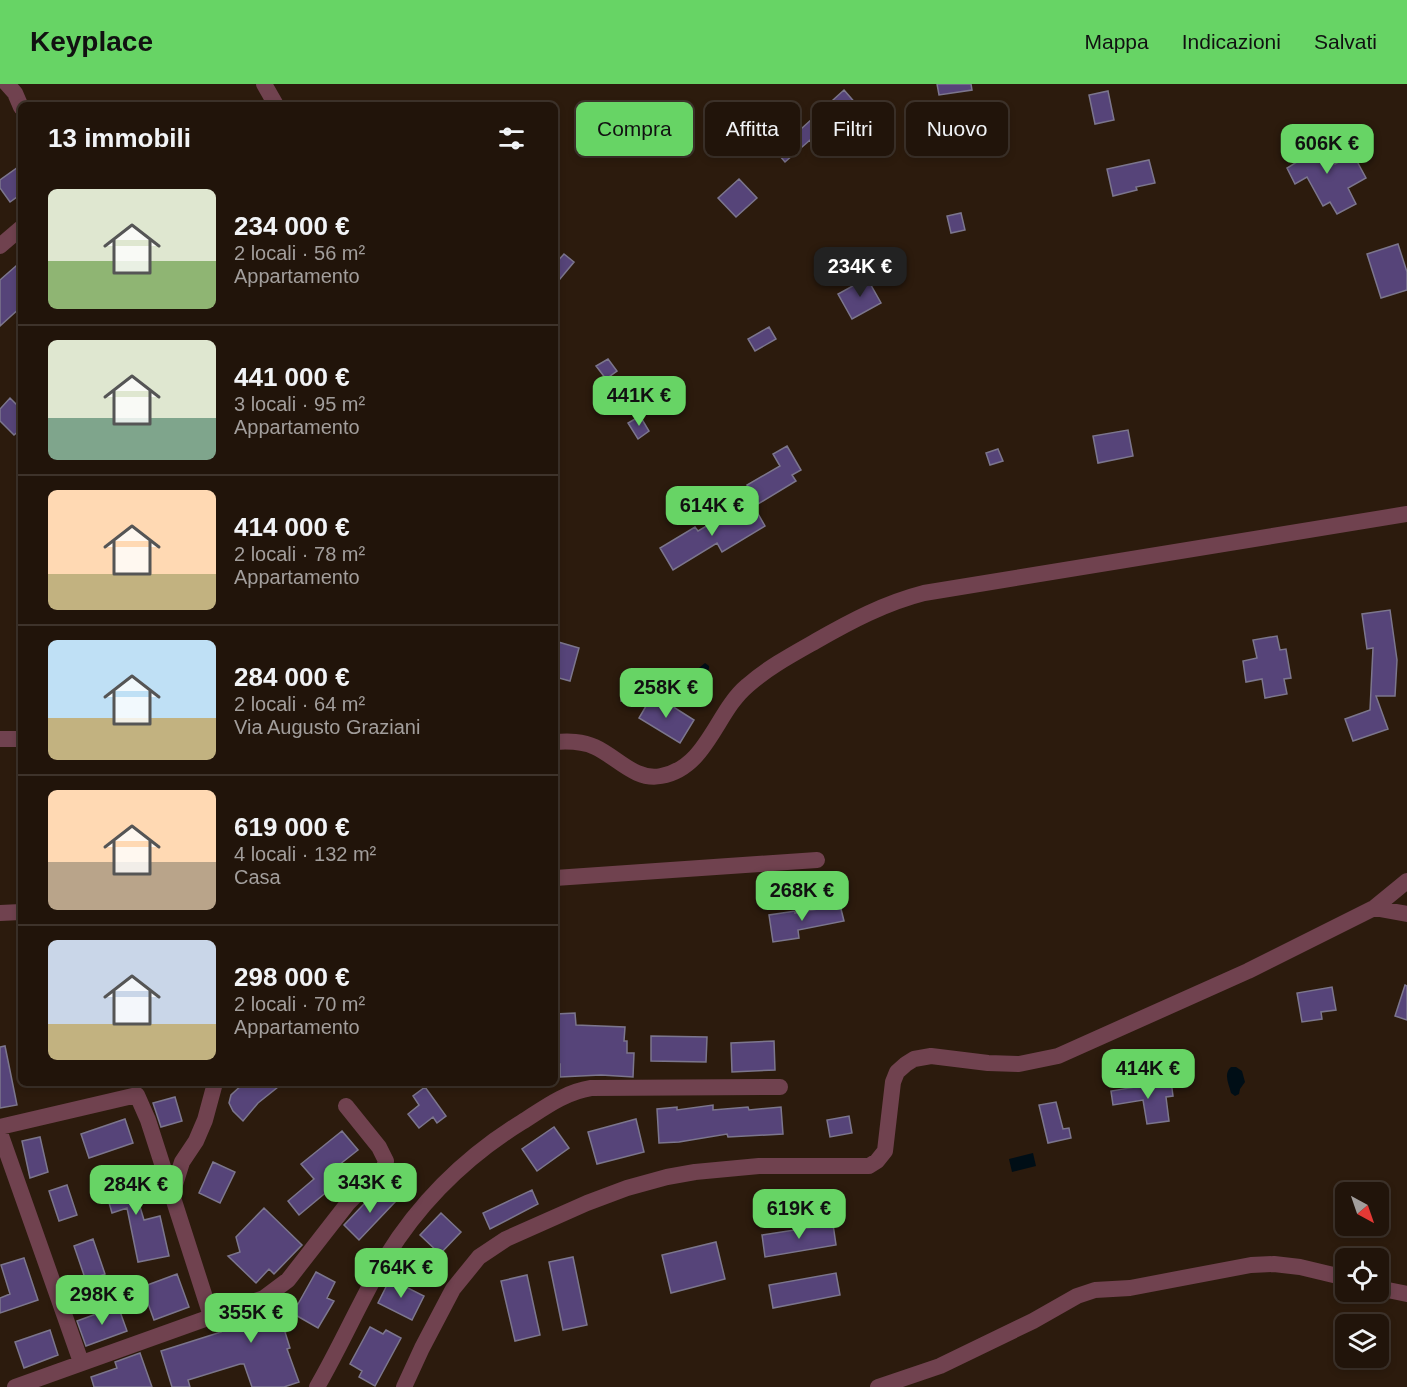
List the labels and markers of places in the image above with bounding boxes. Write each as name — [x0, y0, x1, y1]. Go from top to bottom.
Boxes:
pin: 606K € — [1278, 124, 1376, 175]
pin: 234K € — [811, 247, 909, 298]
pin: 441K € — [590, 376, 688, 427]
pin: 614K € — [663, 486, 761, 537]
pin: 258K € — [617, 668, 715, 719]
pin: 268K € — [753, 871, 851, 922]
pin: 414K € — [1099, 1049, 1197, 1100]
pin: 343K € — [321, 1163, 419, 1214]
pin: 284K € — [87, 1165, 185, 1216]
pin: 619K € — [750, 1189, 848, 1240]
pin: 764K € — [352, 1248, 450, 1299]
pin: 298K € — [53, 1275, 151, 1326]
pin: 355K € — [202, 1293, 300, 1344]

